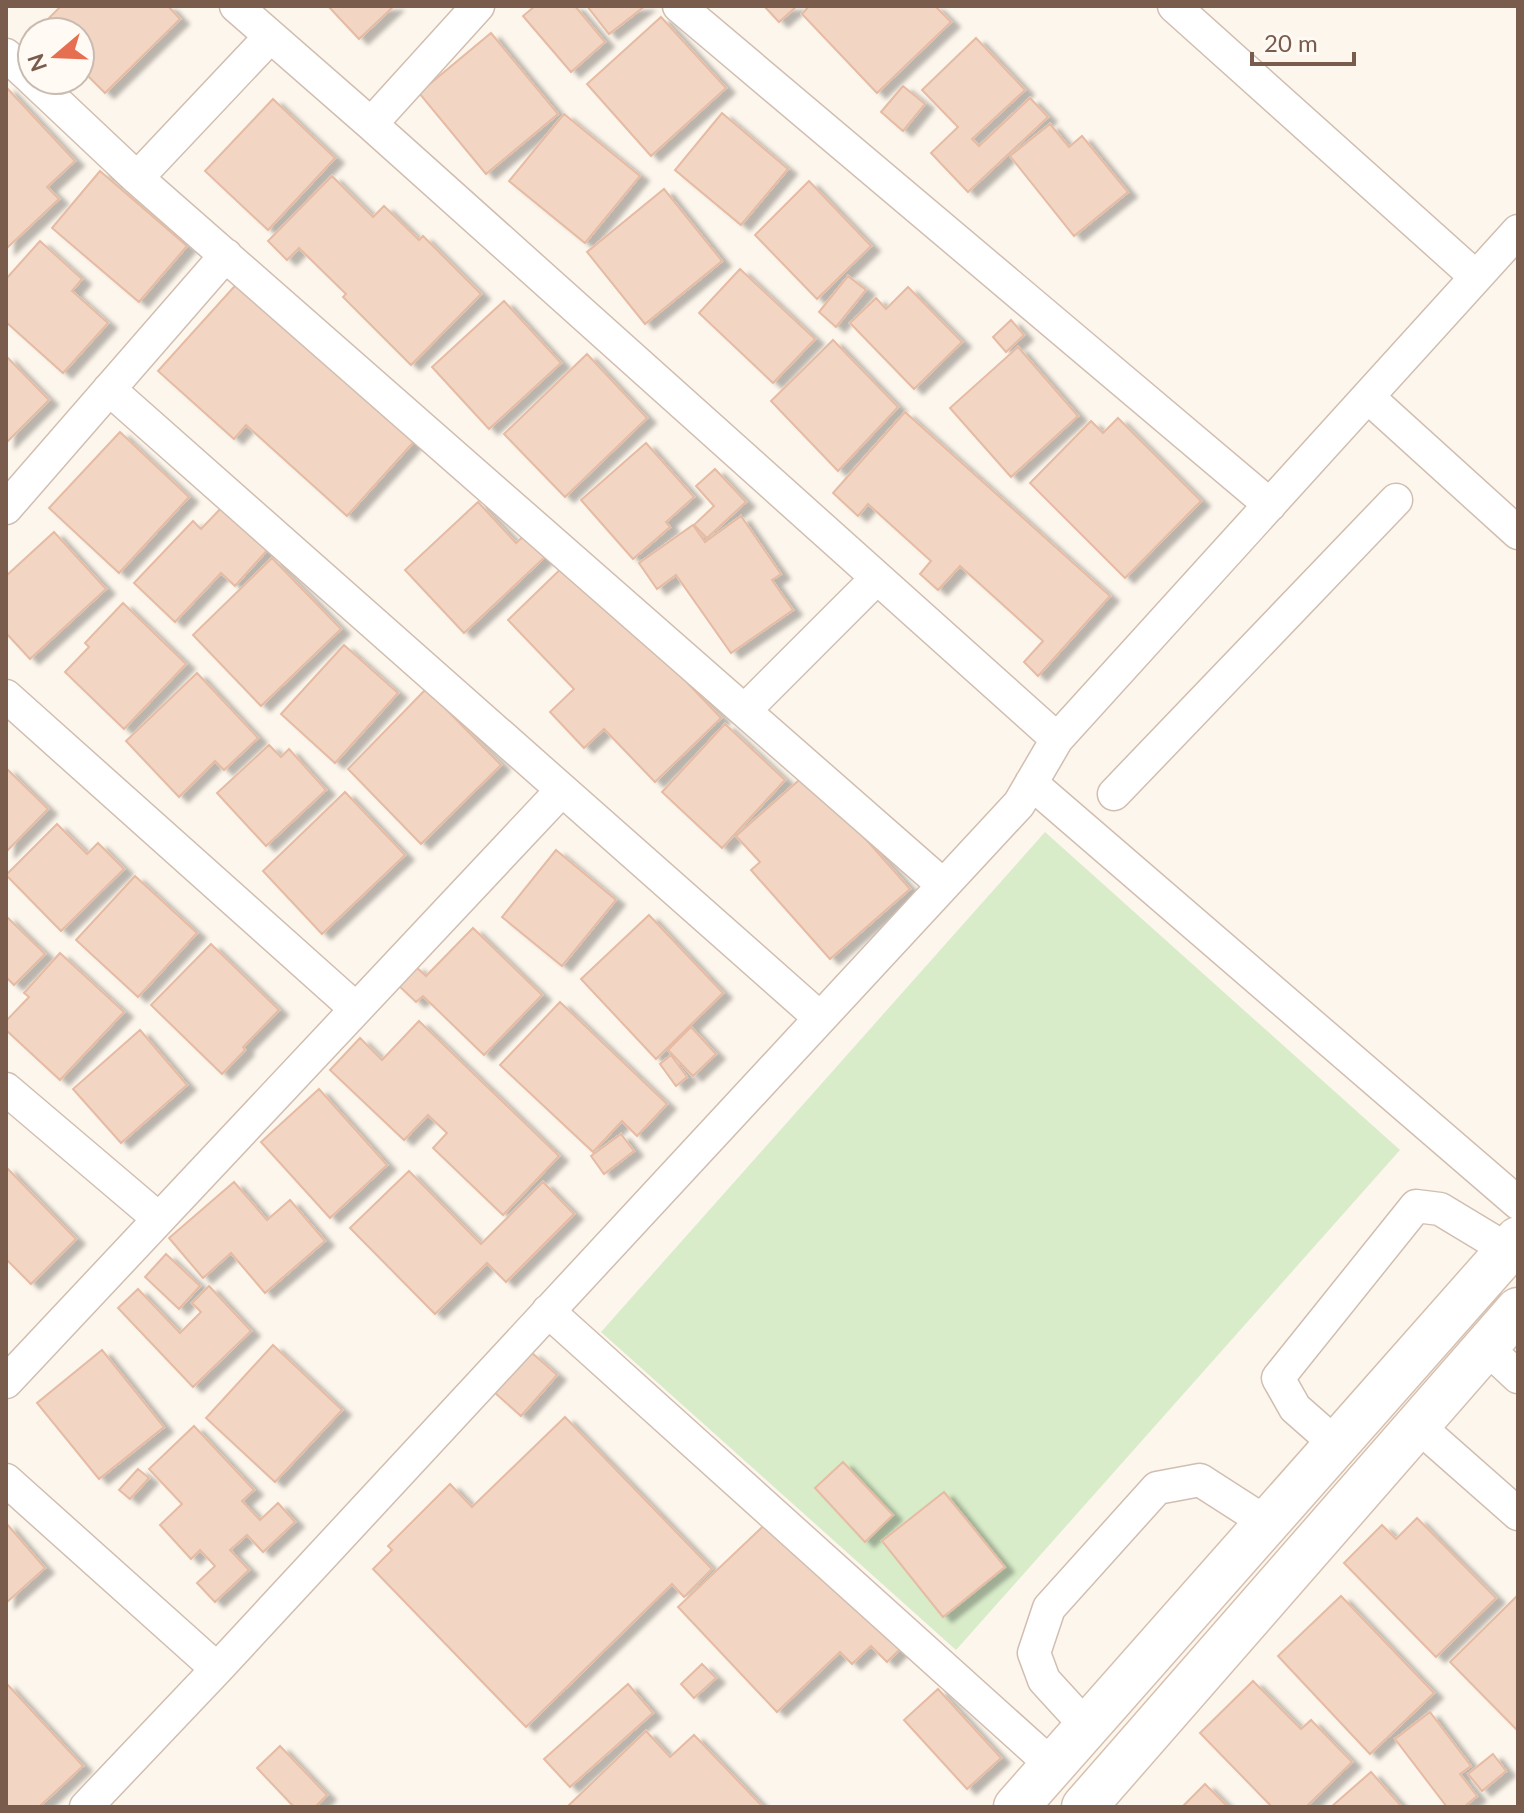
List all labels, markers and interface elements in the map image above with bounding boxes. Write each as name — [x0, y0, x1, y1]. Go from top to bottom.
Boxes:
north arrow — [16, 16, 96, 96]
scale bar — [1252, 16, 1354, 66]
text: 20 m — [1264, 28, 1318, 57]
text: N — [21, 50, 52, 75]

